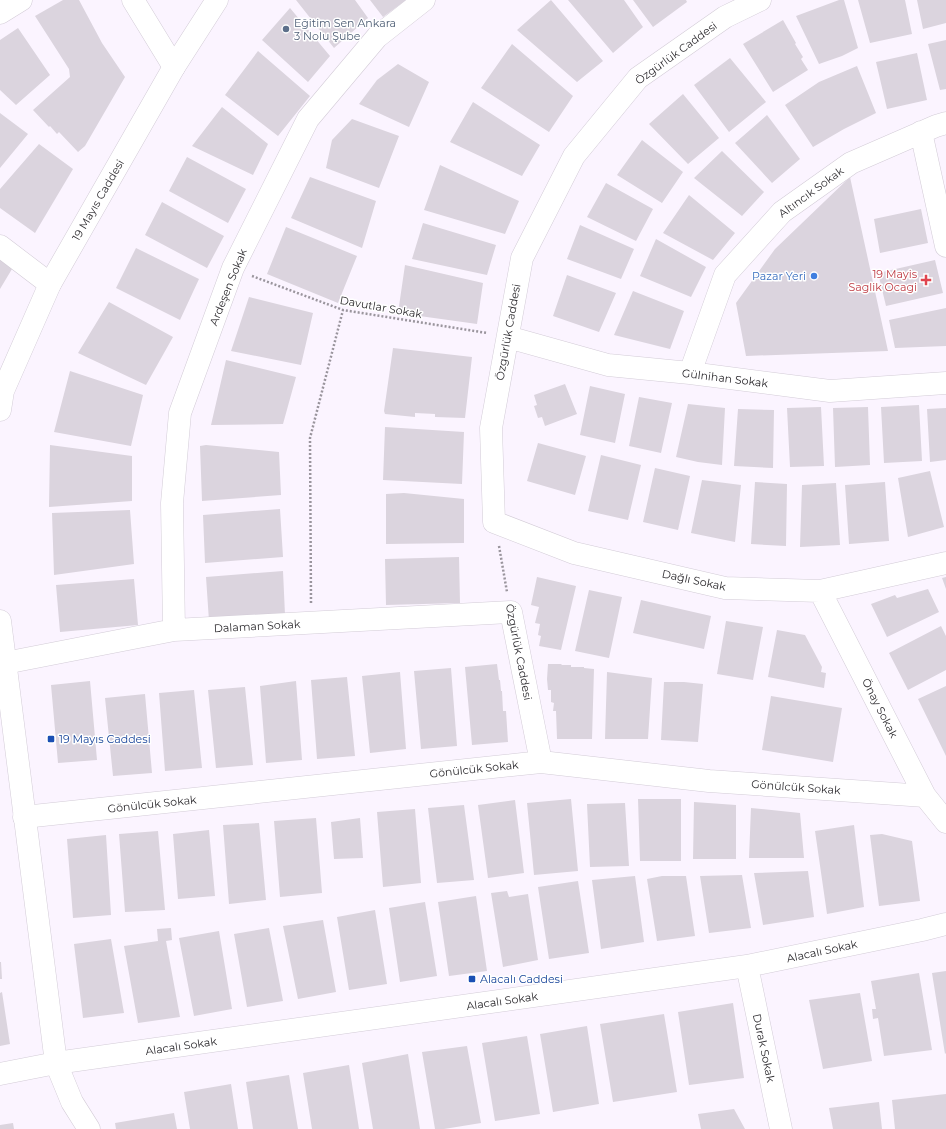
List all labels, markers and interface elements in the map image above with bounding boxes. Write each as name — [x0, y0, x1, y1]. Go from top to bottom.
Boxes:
place label: Eğitim Sen Ankara 3 Nolu Şube — [294, 16, 396, 43]
street label: Özgürlük Caddesi — [632, 19, 720, 87]
marker: Eğitim Sen Ankara 3 Nolu Şube — [281, 24, 291, 34]
street label: 19 Mayıs Caddesi — [69, 157, 127, 243]
street label: Altıncık Sokak — [776, 163, 847, 220]
street label: Ardeşen Sokak — [206, 246, 250, 328]
place label: 19 Mayis Saglik Ocagi — [848, 267, 918, 294]
place label: Pazar Yeri — [752, 269, 806, 283]
marker: Pazar Yeri — [809, 271, 819, 281]
marker: 19 Mayis Saglik Ocagi — [920, 274, 932, 286]
street label: Özgürlük Caddesi — [493, 283, 523, 381]
street label: Davutlar Sokak — [339, 293, 424, 321]
street label: Gülnihan Sokak — [681, 366, 769, 390]
street label: Dağlı Sokak — [661, 566, 728, 594]
street label: Özgürlük Caddesi — [503, 603, 535, 701]
street label: Dalaman Sokak — [213, 617, 301, 635]
street label: Önay Sokak — [859, 676, 901, 741]
place label: 19 Mayıs Caddesi — [59, 732, 151, 746]
marker: 19 Mayıs Caddesi — [46, 734, 56, 744]
street label: Gönülcük Sokak — [429, 757, 520, 781]
street label: Gönülcük Sokak — [751, 777, 842, 797]
street label: Gönülcük Sokak — [107, 792, 198, 816]
street label: Alacalı Sokak — [785, 937, 859, 965]
place label: Alacalı Caddesi — [480, 972, 563, 986]
marker: Alacalı Caddesi — [467, 974, 477, 984]
street label: Alacalı Sokak — [465, 989, 539, 1013]
street label: Durak Sokak — [750, 1013, 778, 1084]
street label: Alacalı Sokak — [144, 1034, 218, 1058]

